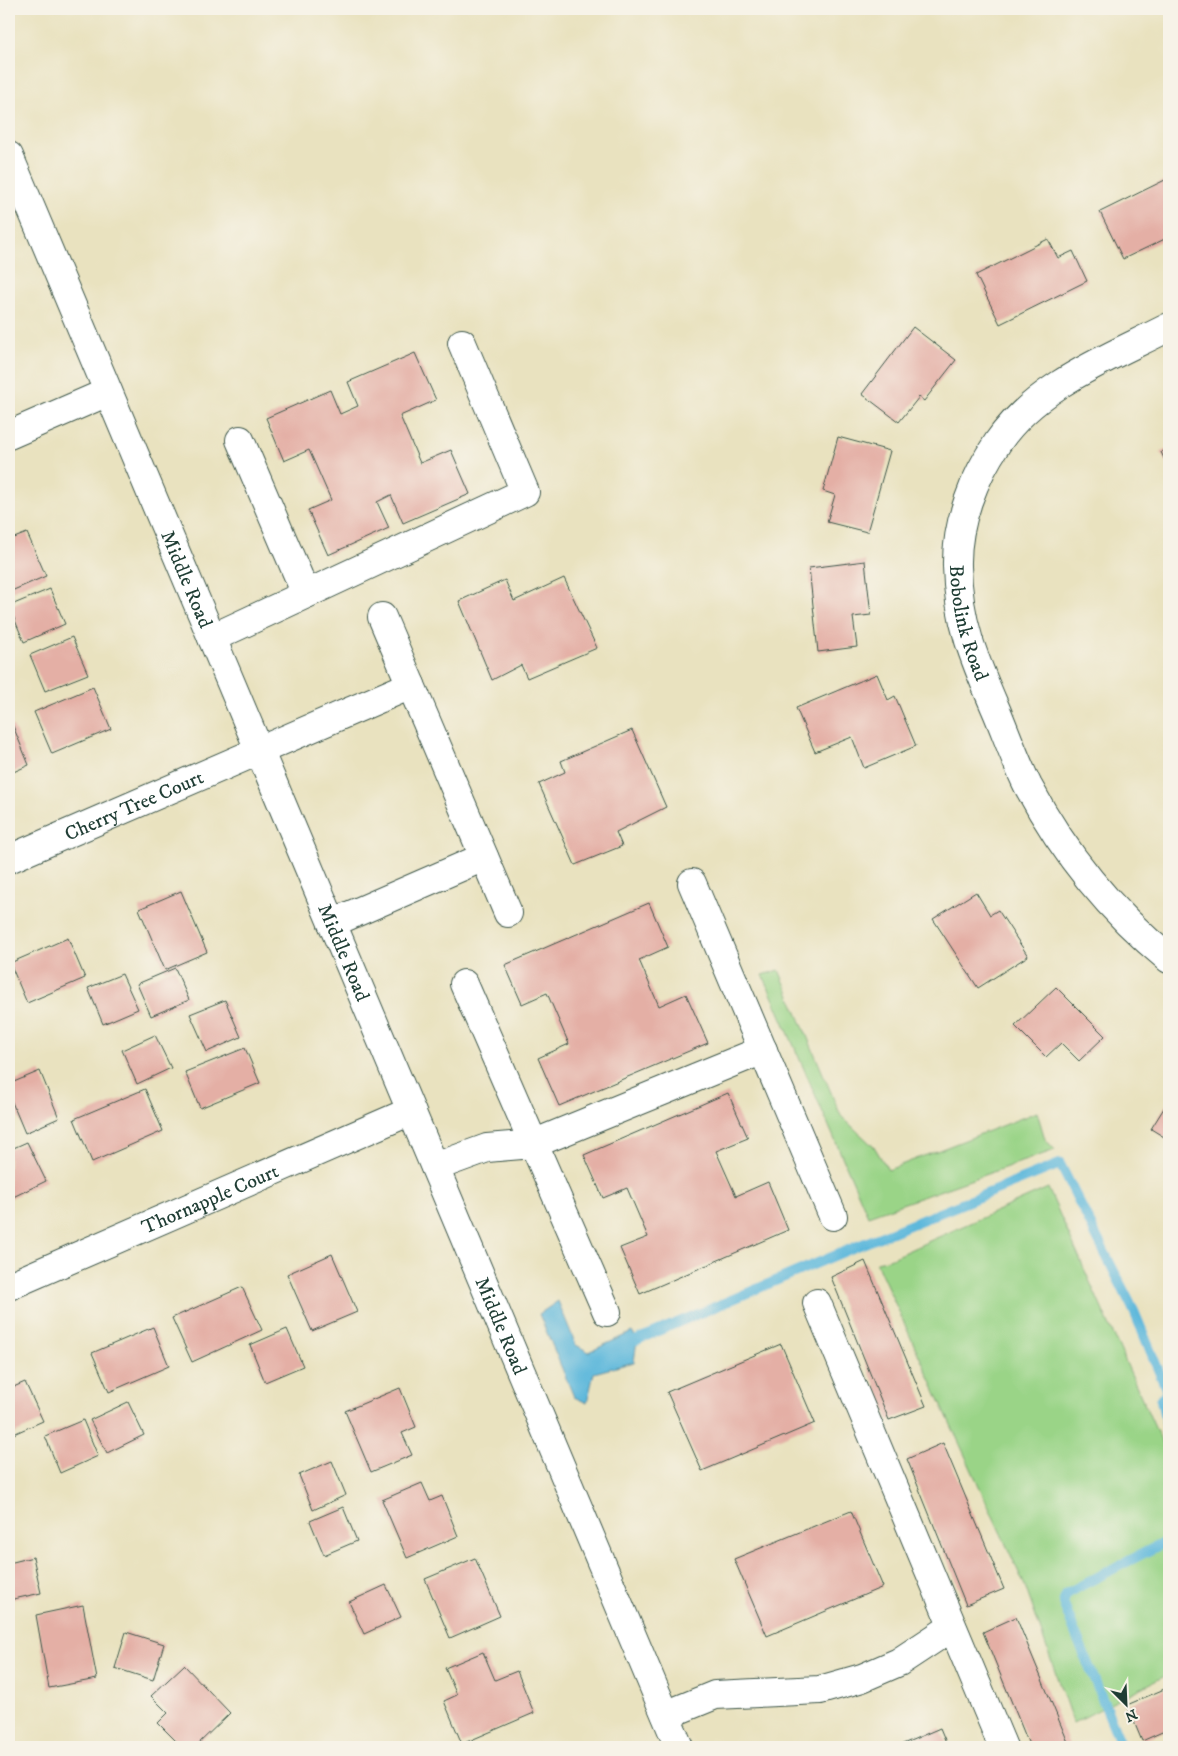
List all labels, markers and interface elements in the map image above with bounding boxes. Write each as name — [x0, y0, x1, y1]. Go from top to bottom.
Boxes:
street label: Middle Road — [154, 527, 217, 632]
street label: Bobolink Road — [943, 564, 993, 685]
street label: Cherry Tree Court — [61, 765, 208, 847]
street label: Middle Road — [311, 900, 375, 1005]
street label: Thornapple Court — [138, 1159, 283, 1241]
street label: Middle Road — [469, 1274, 532, 1379]
north arrow — [1100, 1678, 1150, 1728]
text: N — [1122, 1704, 1140, 1726]

